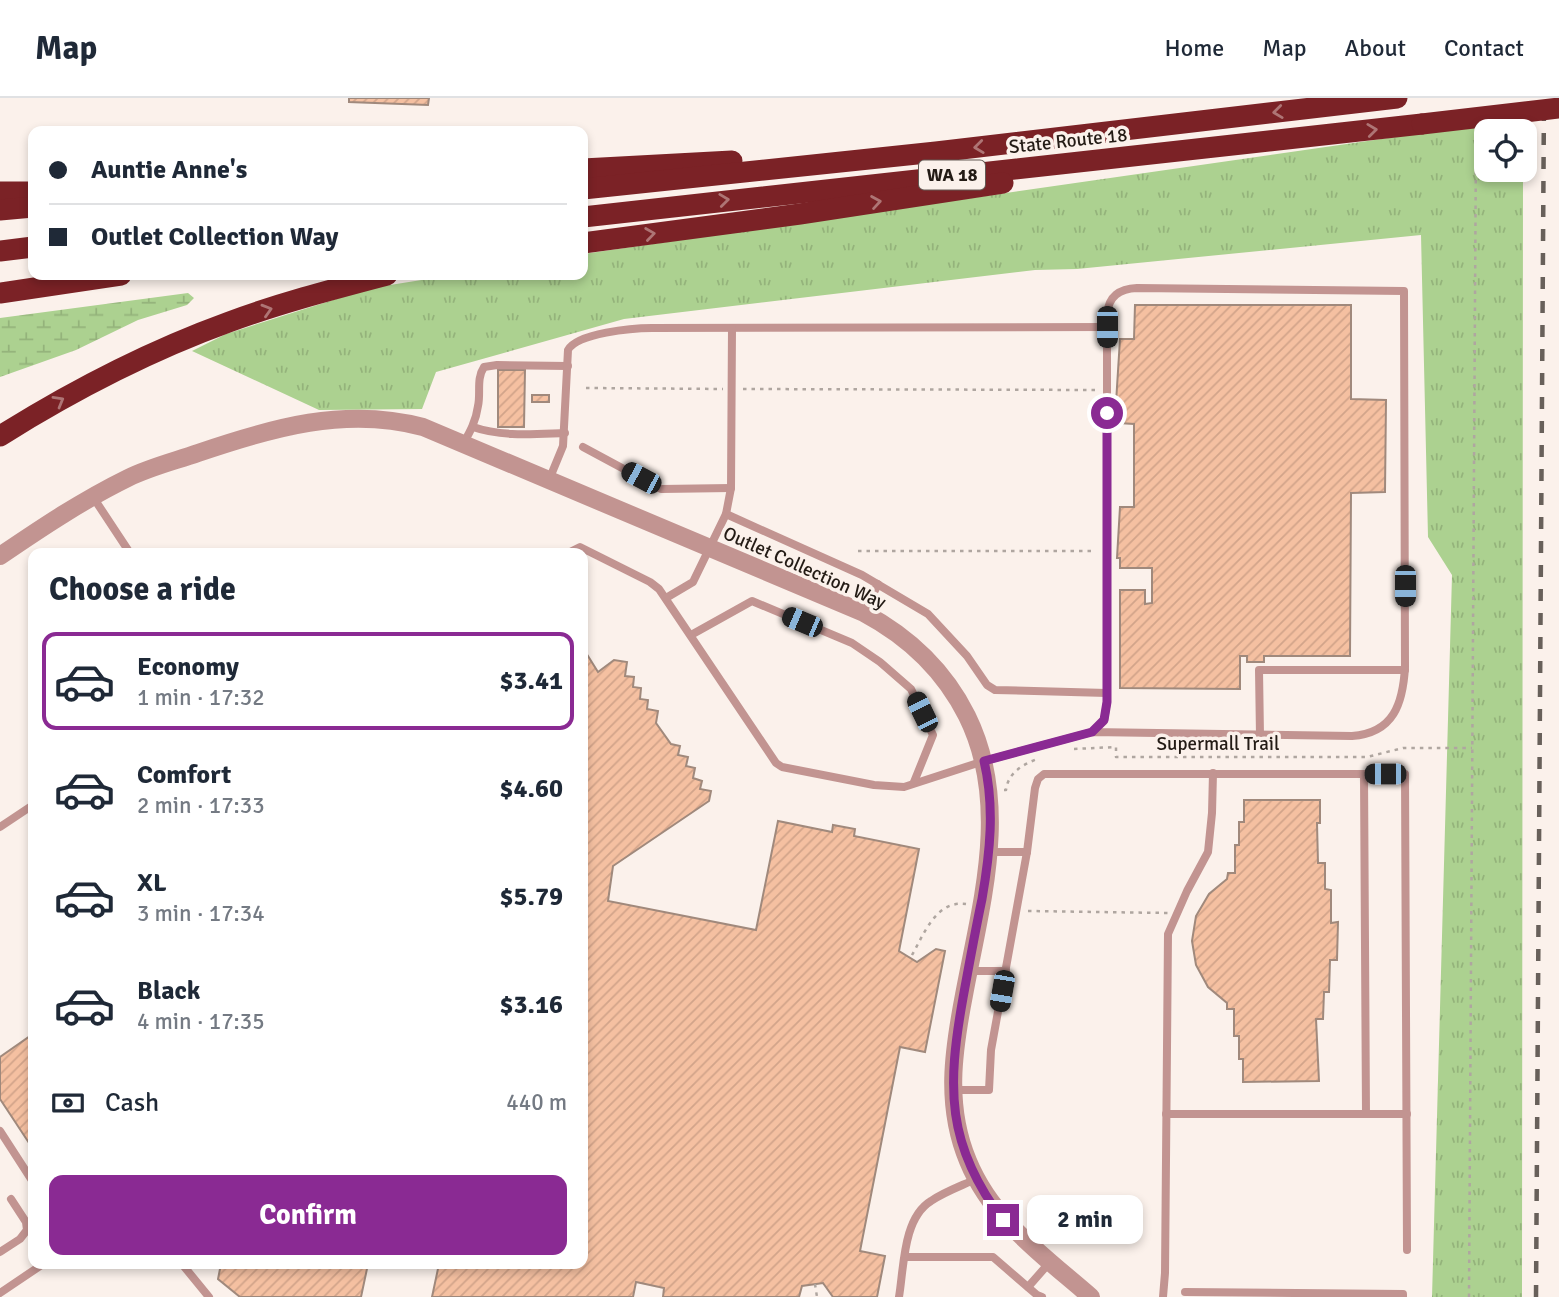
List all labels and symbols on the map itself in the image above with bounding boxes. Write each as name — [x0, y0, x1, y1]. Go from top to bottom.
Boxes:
one-way arrow — [1272, 104, 1284, 119]
one-way arrow — [1367, 122, 1378, 137]
street label: State Route 18 — [1008, 123, 1128, 159]
one-way arrow — [973, 139, 985, 154]
road number: WA 18 — [919, 160, 985, 190]
one-way arrow — [718, 193, 729, 208]
one-way arrow — [870, 195, 882, 210]
one-way arrow — [645, 226, 656, 241]
one-way arrow — [260, 304, 272, 319]
car — [1097, 306, 1118, 348]
one-way arrow — [51, 396, 64, 409]
route start — [1091, 397, 1123, 429]
car — [618, 459, 665, 497]
street label: Outlet Collection Way — [719, 521, 890, 615]
car — [1395, 565, 1416, 607]
car — [779, 604, 826, 640]
car — [904, 689, 941, 735]
street label: Supermall Trail — [1156, 732, 1280, 756]
car — [1365, 764, 1407, 785]
car — [989, 968, 1016, 1014]
callout: 2 min — [1028, 1196, 1143, 1244]
route end — [987, 1204, 1019, 1236]

